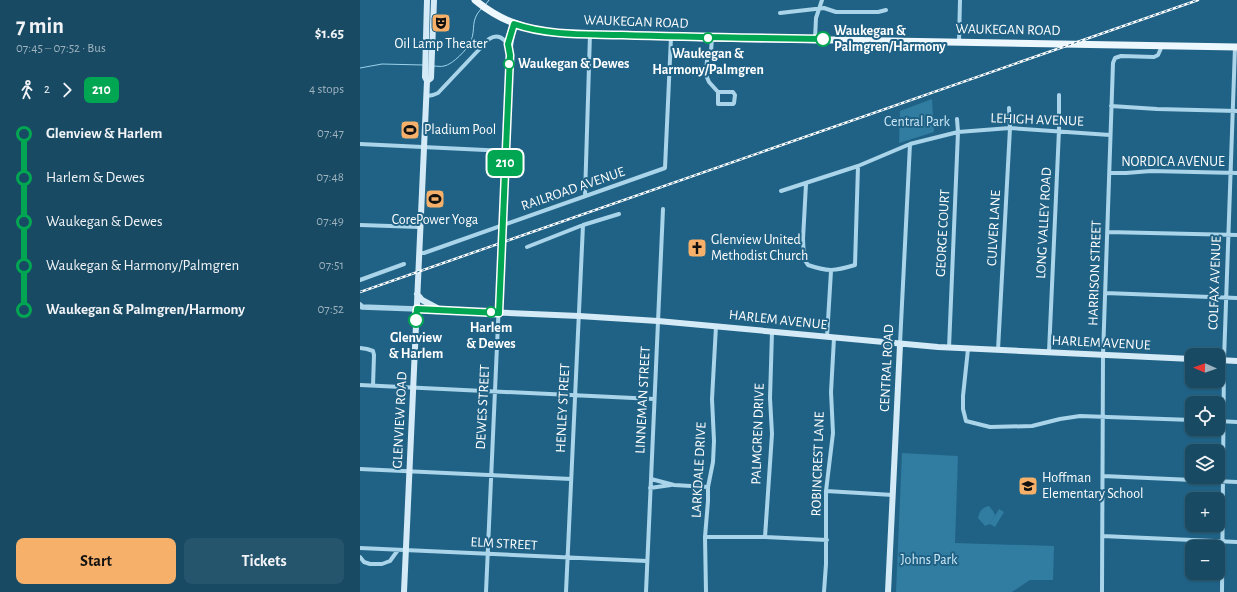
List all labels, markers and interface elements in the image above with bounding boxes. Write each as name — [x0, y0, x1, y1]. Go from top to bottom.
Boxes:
theatre icon: Oil Lamp Theater — [430, 12, 452, 34]
street label: WAUKEGAN ROAD — [583, 13, 689, 31]
text: 7 min — [16, 15, 64, 37]
street label: WAUKEGAN ROAD — [955, 22, 1061, 38]
place label: Waukegan & Palmgren/Harmony — [834, 24, 946, 54]
text: $1.65 — [315, 26, 344, 41]
marker: Waukegan & Palmgren/Harmony — [815, 31, 831, 47]
marker: Waukegan & Harmony/Palmgren — [702, 32, 714, 44]
place label: Oil Lamp Theater — [394, 37, 488, 51]
text: 07:45 – 07:52 · Bus — [16, 42, 106, 55]
place label: Waukegan & Harmony/Palmgren — [652, 47, 764, 77]
place label: Waukegan & Dewes — [518, 57, 629, 71]
marker: Waukegan & Dewes — [503, 58, 515, 70]
icon: walk — [16, 79, 38, 101]
icon: forward — [56, 79, 78, 101]
text: 2 — [44, 83, 50, 96]
text: 210 — [92, 83, 111, 97]
text: 4 stops — [309, 83, 344, 96]
street label: LEHIGH AVENUE — [990, 111, 1084, 129]
park label: Central Park — [884, 115, 951, 129]
sports icon: Pladium Pool — [399, 119, 421, 141]
place label: Pladium Pool — [424, 123, 496, 137]
text: Glenview & Harlem — [46, 126, 162, 141]
text: 07:47 — [317, 127, 344, 140]
line badge: 210 — [482, 150, 528, 176]
street label: NORDICA AVENUE — [1121, 155, 1225, 169]
text: 210 — [496, 156, 514, 170]
street label: RAILROAD AVENUE — [519, 165, 627, 213]
street label: LONG VALLEY ROAD — [1034, 167, 1054, 279]
text: Harlem & Dewes — [46, 170, 145, 185]
text: 07:48 — [316, 171, 344, 184]
sports icon: CorePower Yoga — [424, 188, 446, 210]
street label: GEORGE COURT — [934, 189, 952, 277]
street label: CULVER LANE — [985, 189, 1003, 266]
place label: CorePower Yoga — [392, 213, 479, 227]
text: Waukegan & Dewes — [46, 214, 163, 229]
text: 07:49 — [316, 215, 344, 228]
street label: HARRISON STREET — [1086, 220, 1104, 326]
place label: Glenview United Methodist Church — [711, 233, 808, 263]
street label: COLFAX AVENUE — [1206, 236, 1224, 330]
church icon: Glenview United Methodist Church — [686, 237, 708, 259]
text: Waukegan & Harmony/Palmgren — [46, 258, 239, 273]
text: 07:51 — [319, 259, 344, 272]
text: Waukegan & Palmgren/Harmony — [46, 302, 245, 317]
text: 07:52 — [317, 303, 344, 316]
marker: Harlem & Dewes — [485, 306, 497, 318]
street label: HARLEM AVENUE — [728, 308, 828, 332]
marker: Glenview & Harlem — [408, 312, 424, 328]
place label: Harlem & Dewes — [466, 321, 516, 351]
street label: CENTRAL ROAD — [878, 324, 896, 412]
place label: Glenview & Harlem — [389, 331, 443, 361]
street label: HARLEM AVENUE — [1051, 333, 1151, 353]
street label: LINNEMAN STREET — [633, 346, 653, 454]
north arrow — [1185, 348, 1225, 388]
map controls — [1185, 348, 1225, 580]
street label: HENLEY STREET — [554, 363, 572, 453]
street label: DEWES STREET — [474, 364, 492, 450]
street label: GLENVIEW ROAD — [390, 371, 410, 469]
street label: PALMGREN DRIVE — [749, 383, 767, 485]
button: locate — [1185, 396, 1225, 436]
street label: ROBINCREST LANE — [809, 411, 827, 517]
street label: LARKDALE DRIVE — [689, 421, 709, 518]
button: layers — [1185, 444, 1225, 484]
place label: Hoffman Elementary School — [1042, 471, 1144, 501]
school or university icon: Hoffman Elementary School — [1017, 475, 1039, 497]
button: + — [1185, 492, 1225, 532]
street label: ELM STREET — [470, 535, 538, 553]
button: Start — [16, 538, 176, 584]
button: Tickets — [184, 538, 344, 584]
button: − — [1185, 540, 1225, 580]
park label: Johns Park — [901, 553, 958, 567]

